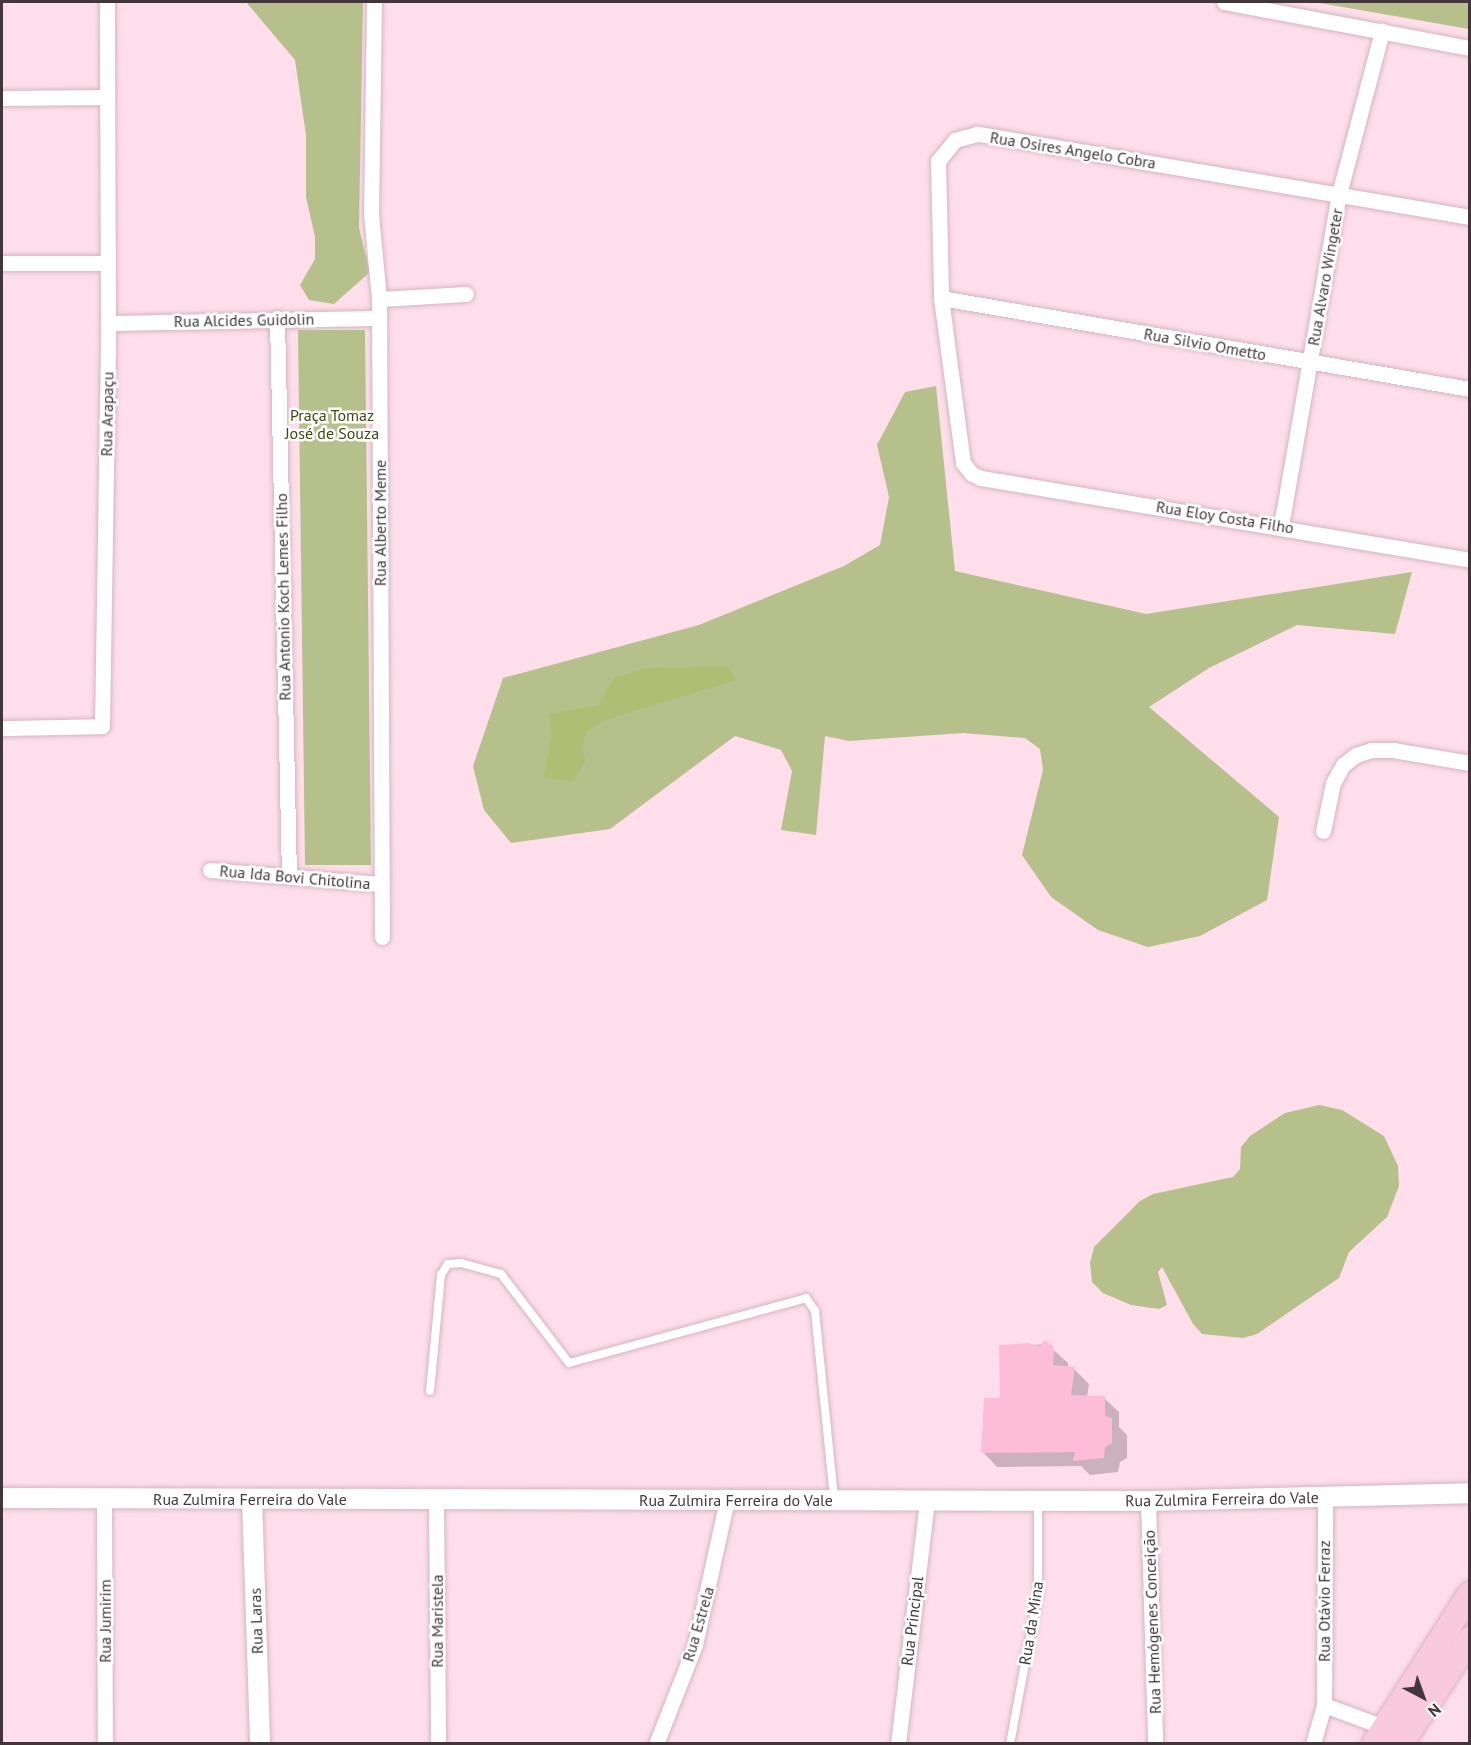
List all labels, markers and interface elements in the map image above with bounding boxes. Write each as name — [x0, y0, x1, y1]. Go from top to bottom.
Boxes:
street label: Rua Osires Angelo Cobra — [988, 127, 1158, 173]
street label: Rua Alvaro Wingeter — [1303, 206, 1347, 348]
street label: Rua Alcides Guidolin — [173, 309, 315, 331]
street label: Rua Silvio Ometto — [1142, 324, 1268, 364]
street label: Rua Arapaçu — [97, 371, 117, 457]
park label: Praça Tomaz José de Souza — [285, 405, 379, 443]
street label: Rua Alberto Meme — [370, 460, 390, 586]
street label: Rua Antonio Koch Lemes Filho — [272, 493, 294, 701]
street label: Rua Eloy Costa Filho — [1155, 497, 1295, 537]
street label: Rua Ida Bovi Chitolina — [219, 861, 371, 893]
street label: Rua Zulmira Ferreira do Vale — [1125, 1488, 1319, 1510]
street label: Rua Zulmira Ferreira do Vale — [153, 1489, 347, 1509]
street label: Rua Zulmira Ferreira do Vale — [639, 1490, 833, 1510]
street label: Rua Hemógenes Conceição — [1139, 1530, 1165, 1714]
street label: Rua Otávio Ferraz — [1314, 1540, 1334, 1662]
street label: Rua Maristela — [427, 1574, 447, 1668]
street label: Rua Principal — [897, 1575, 927, 1667]
street label: Rua Jumirim — [95, 1579, 115, 1663]
street label: Rua da Mina — [1015, 1580, 1047, 1666]
street label: Rua Estrela — [678, 1584, 718, 1664]
street label: Rua Laras — [245, 1588, 267, 1654]
north arrow — [1393, 1667, 1453, 1727]
text: N — [1424, 1700, 1445, 1722]

